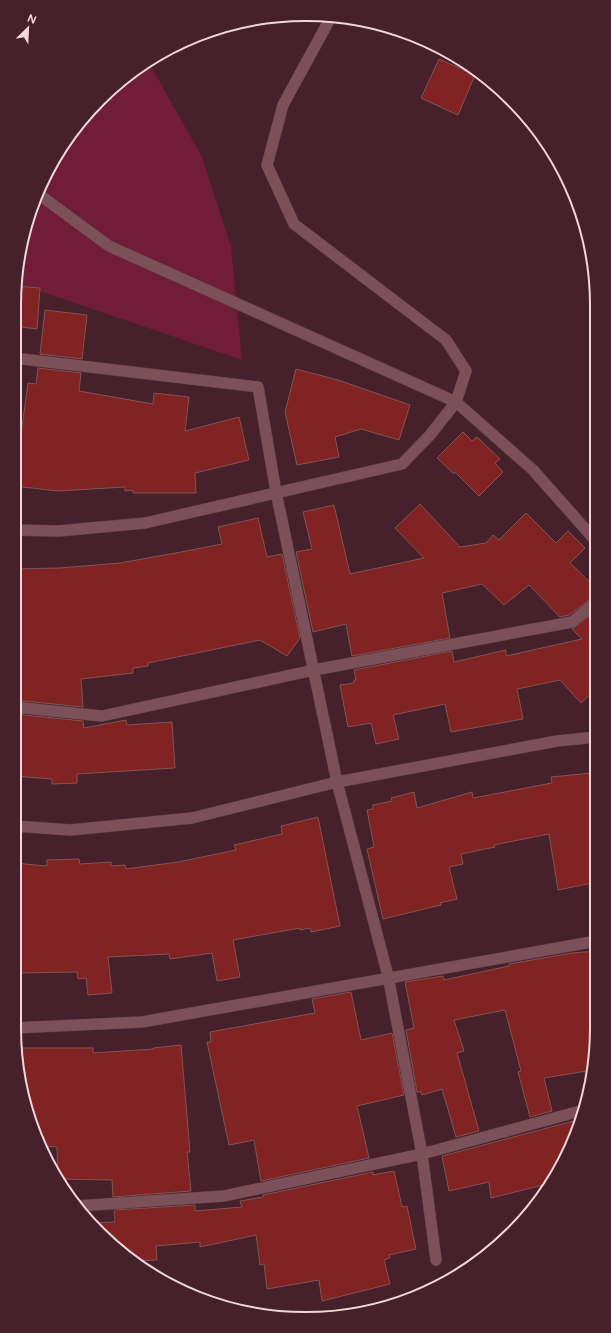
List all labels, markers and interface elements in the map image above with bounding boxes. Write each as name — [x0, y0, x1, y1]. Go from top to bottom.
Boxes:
north arrow — [8, 8, 48, 48]
text: N — [25, 12, 38, 27]

